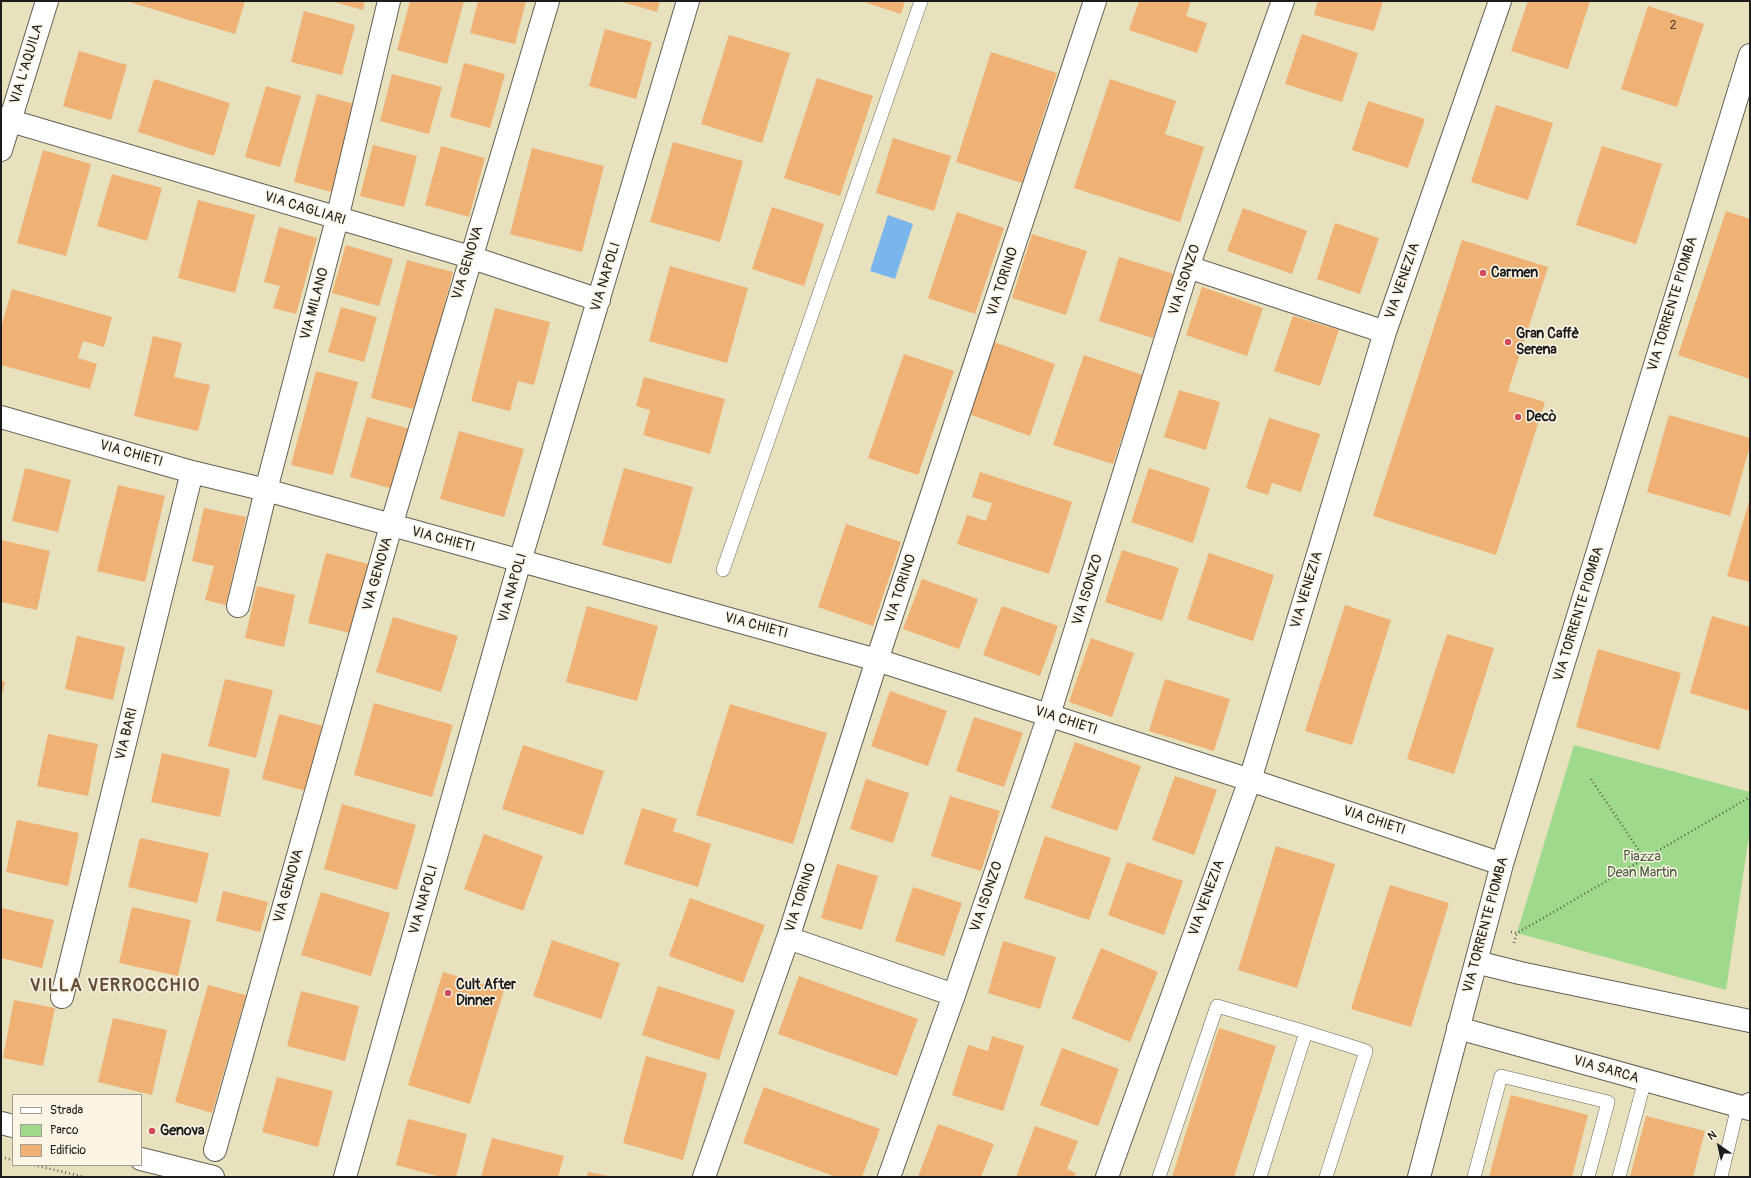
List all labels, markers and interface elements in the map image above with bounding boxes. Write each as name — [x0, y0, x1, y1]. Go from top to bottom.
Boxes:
house number: 2 — [1670, 19, 1676, 33]
street label: VIA L'AQUILA — [7, 22, 47, 106]
street label: VIA CAGLIARI — [262, 189, 348, 229]
street label: VIA GENOVA — [449, 224, 487, 302]
street label: VIA TORRENTE PIOMBA — [1644, 235, 1702, 373]
street label: VIA NAPOLI — [588, 240, 624, 314]
street label: VIA VENEZIA — [1382, 241, 1424, 321]
street label: VIA ISONZO — [1166, 243, 1204, 317]
street label: VIA TORINO — [984, 245, 1022, 319]
place label: Carmen — [1491, 265, 1538, 281]
street label: VIA MILANO — [297, 266, 333, 342]
marker: Carmen — [1478, 268, 1488, 278]
place label: Gran Caffè Serena — [1516, 326, 1579, 358]
marker: Gran Caffè Serena — [1503, 337, 1513, 347]
place label: Decò — [1526, 409, 1556, 425]
marker: Decò — [1513, 412, 1523, 422]
street label: VIA CHIETI — [97, 437, 165, 471]
street label: VIA CHIETI — [409, 523, 477, 557]
street label: VIA GENOVA — [359, 535, 397, 613]
street label: VIA TORRENTE PIOMBA — [1550, 545, 1608, 683]
street label: VIA VENEZIA — [1287, 549, 1327, 631]
street label: VIA NAPOLI — [495, 551, 531, 625]
street label: VIA TORINO — [882, 552, 920, 626]
street label: VIA ISONZO — [1069, 552, 1107, 628]
street label: VIA CHIETI — [722, 609, 790, 643]
street label: VIA CHIETI — [1033, 703, 1099, 739]
street label: VIA BARI — [112, 706, 142, 762]
street label: VIA CHIETI — [1341, 803, 1407, 839]
street label: VIA GENOVA — [270, 847, 308, 925]
park label: Piazza Dean Martin — [1607, 849, 1677, 882]
street label: VIA TORRENTE PIOMBA — [1460, 855, 1512, 995]
street label: VIA VENEZIA — [1185, 858, 1229, 938]
street label: VIA ISONZO — [967, 860, 1007, 934]
street label: VIA TORINO — [782, 861, 820, 935]
street label: VIA NAPOLI — [406, 863, 442, 937]
district label: VILLA VERROCCHIO — [30, 975, 200, 997]
place label: Cult After Dinner — [456, 977, 516, 1010]
marker: Cult After Dinner — [443, 988, 453, 998]
street label: VIA SARCA — [1571, 1053, 1641, 1087]
legend — [12, 1094, 142, 1166]
text: Strada — [50, 1103, 83, 1118]
text: Parco — [50, 1123, 79, 1138]
place label: Genova — [160, 1123, 204, 1139]
marker: Genova — [147, 1126, 157, 1136]
north arrow — [1699, 1126, 1739, 1166]
text: N — [1705, 1128, 1719, 1143]
text: Edificio — [50, 1143, 86, 1158]

